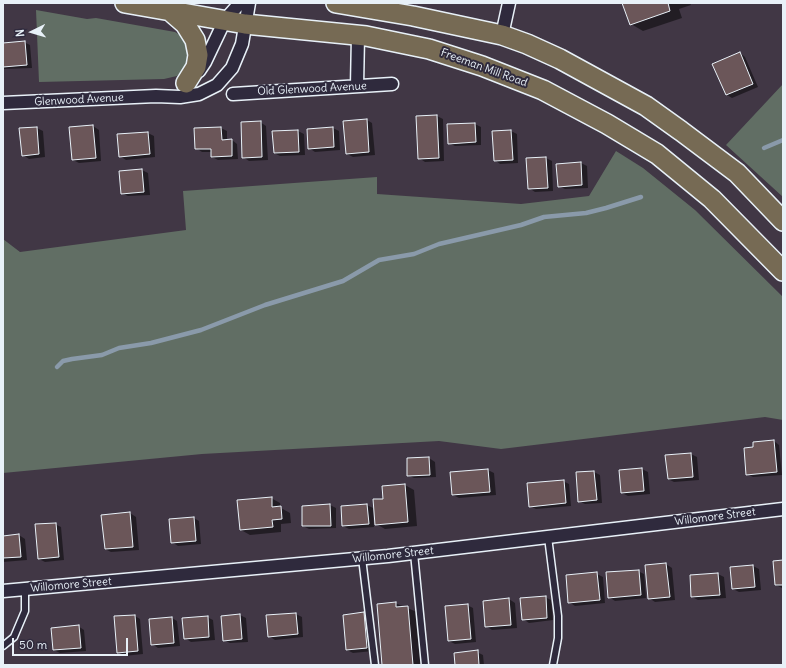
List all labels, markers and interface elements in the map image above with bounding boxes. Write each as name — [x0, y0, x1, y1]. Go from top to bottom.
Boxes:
north arrow — [12, 12, 52, 52]
text: N — [13, 29, 27, 37]
street label: Freeman Mill Road — [439, 46, 529, 90]
street label: Old Glenwood Avenue — [257, 80, 367, 98]
street label: Glenwood Avenue — [34, 91, 124, 109]
street label: Willomore Street — [674, 505, 756, 529]
street label: Willomore Street — [352, 544, 434, 566]
street label: Willomore Street — [30, 575, 112, 595]
scale bar — [14, 630, 130, 656]
text: 50 m — [19, 637, 47, 652]

